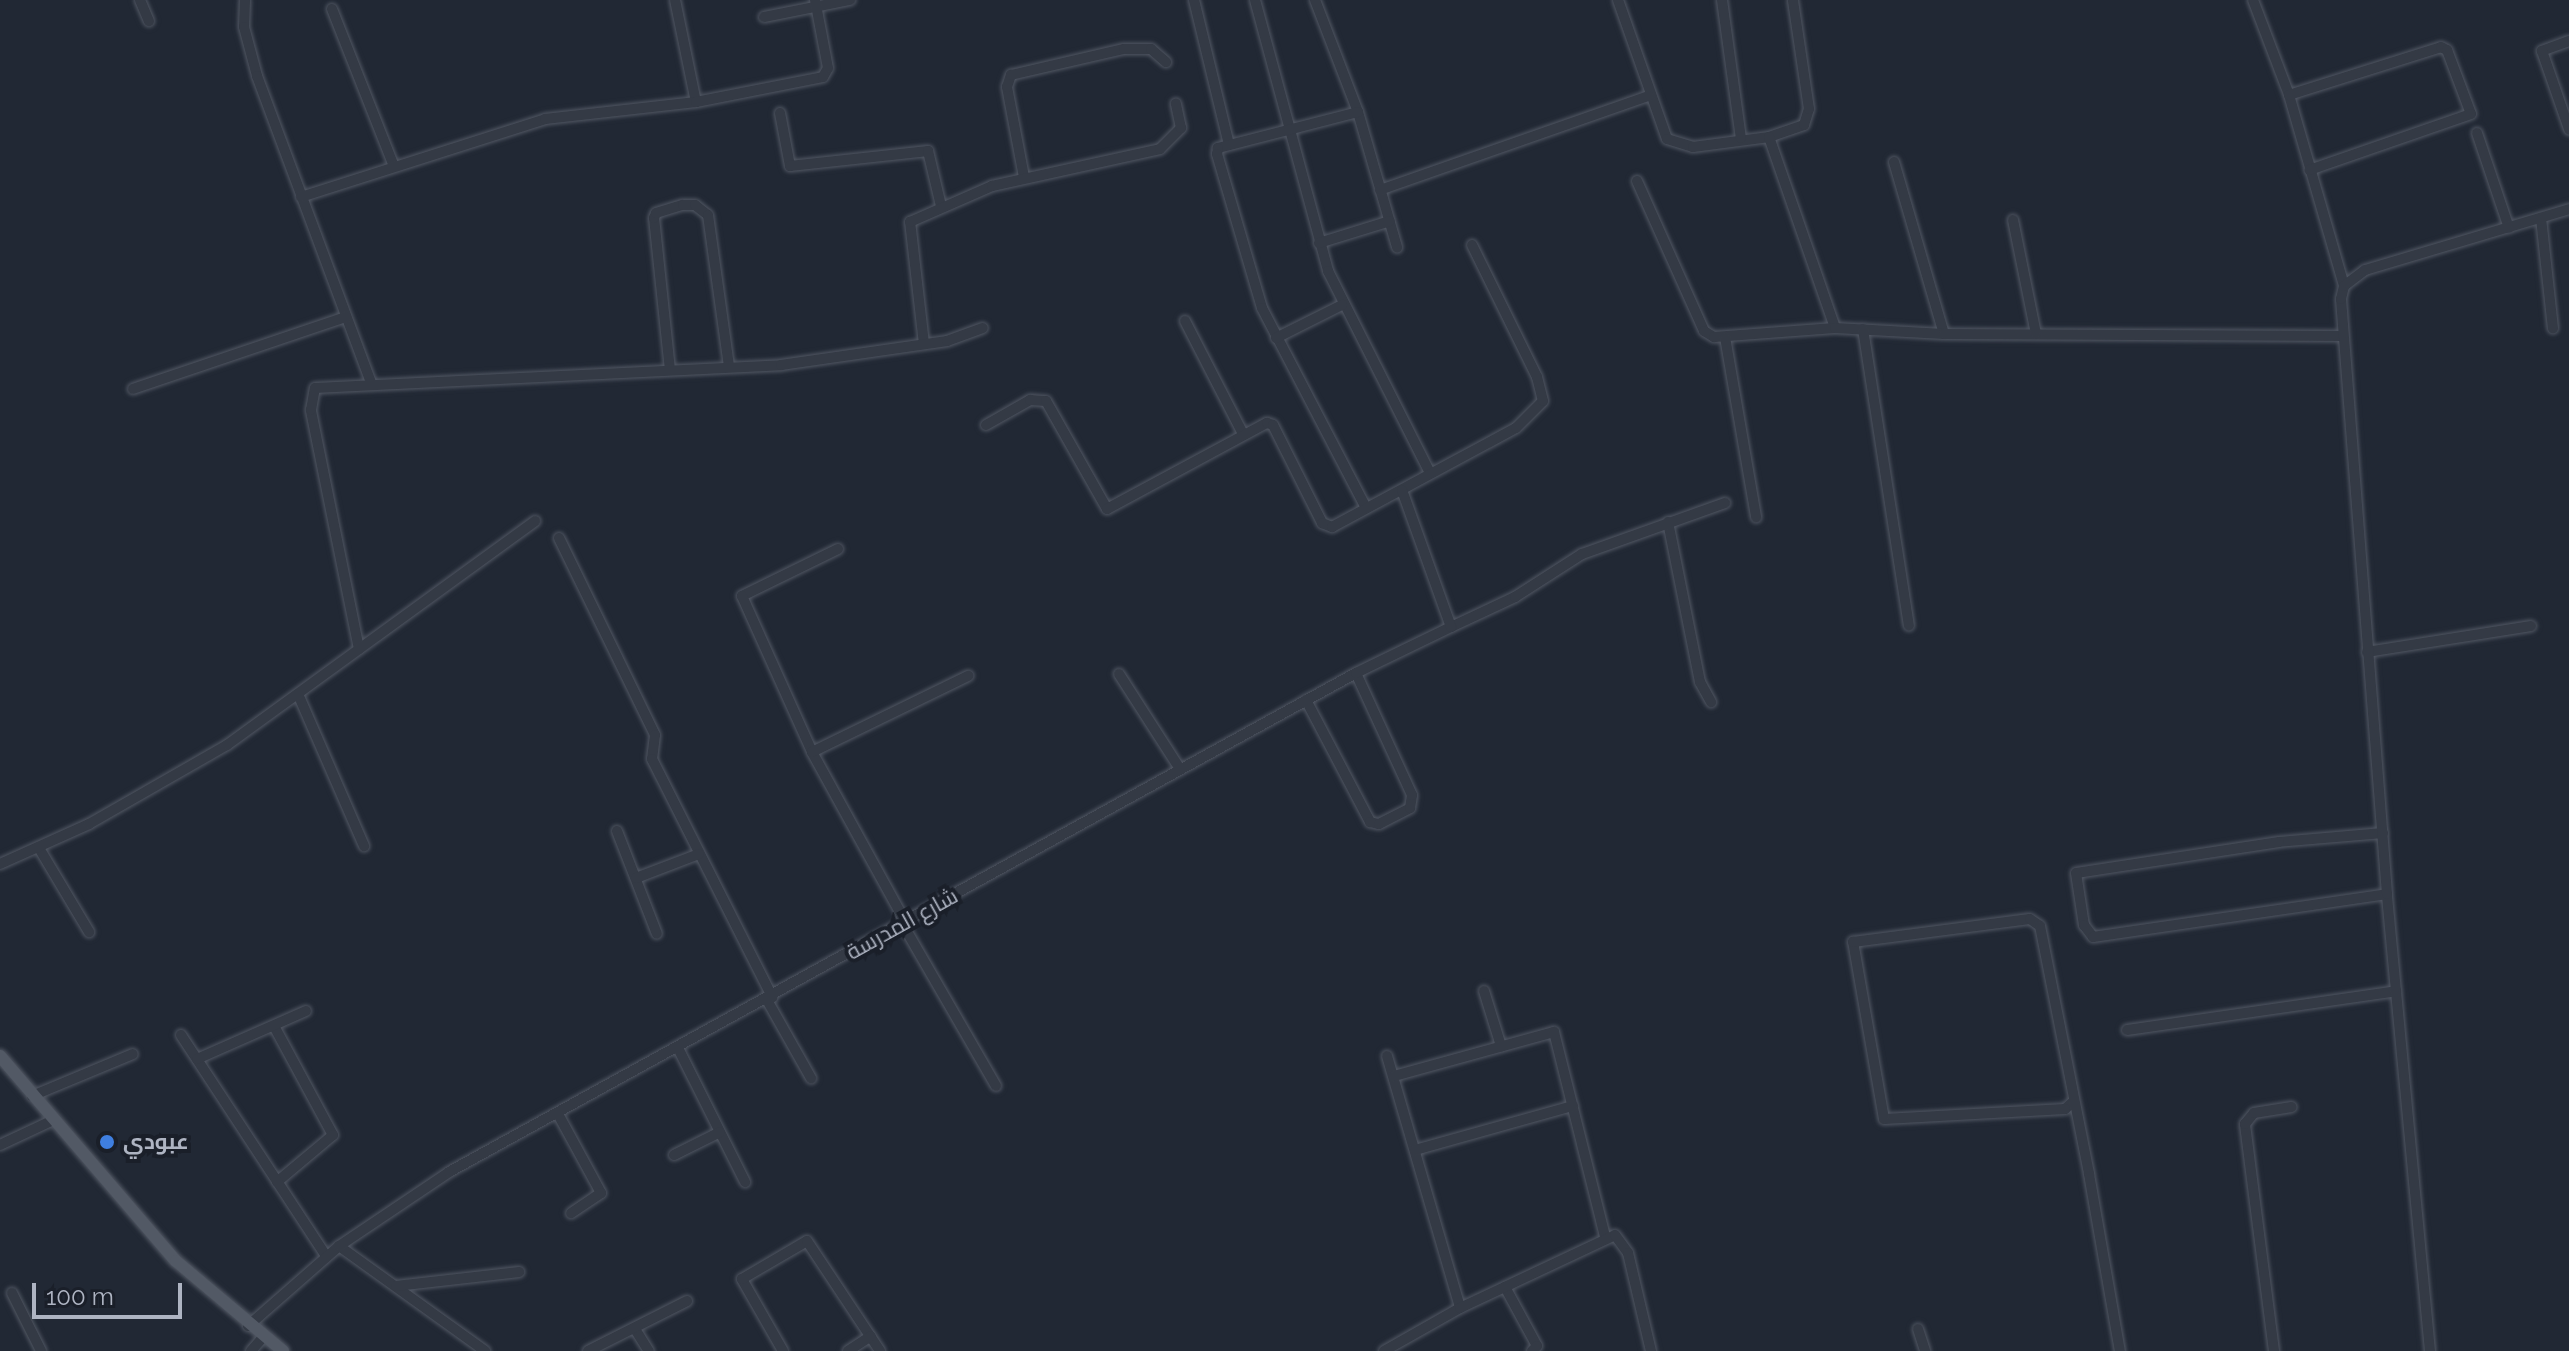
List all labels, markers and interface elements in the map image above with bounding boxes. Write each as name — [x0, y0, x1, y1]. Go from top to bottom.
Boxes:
street label: شارع المدرسة — [842, 883, 962, 965]
place label: عبودي — [123, 1129, 189, 1155]
marker: عبودي — [98, 1133, 116, 1151]
scale bar — [36, 1267, 186, 1317]
text: 100 m — [46, 1282, 114, 1311]

